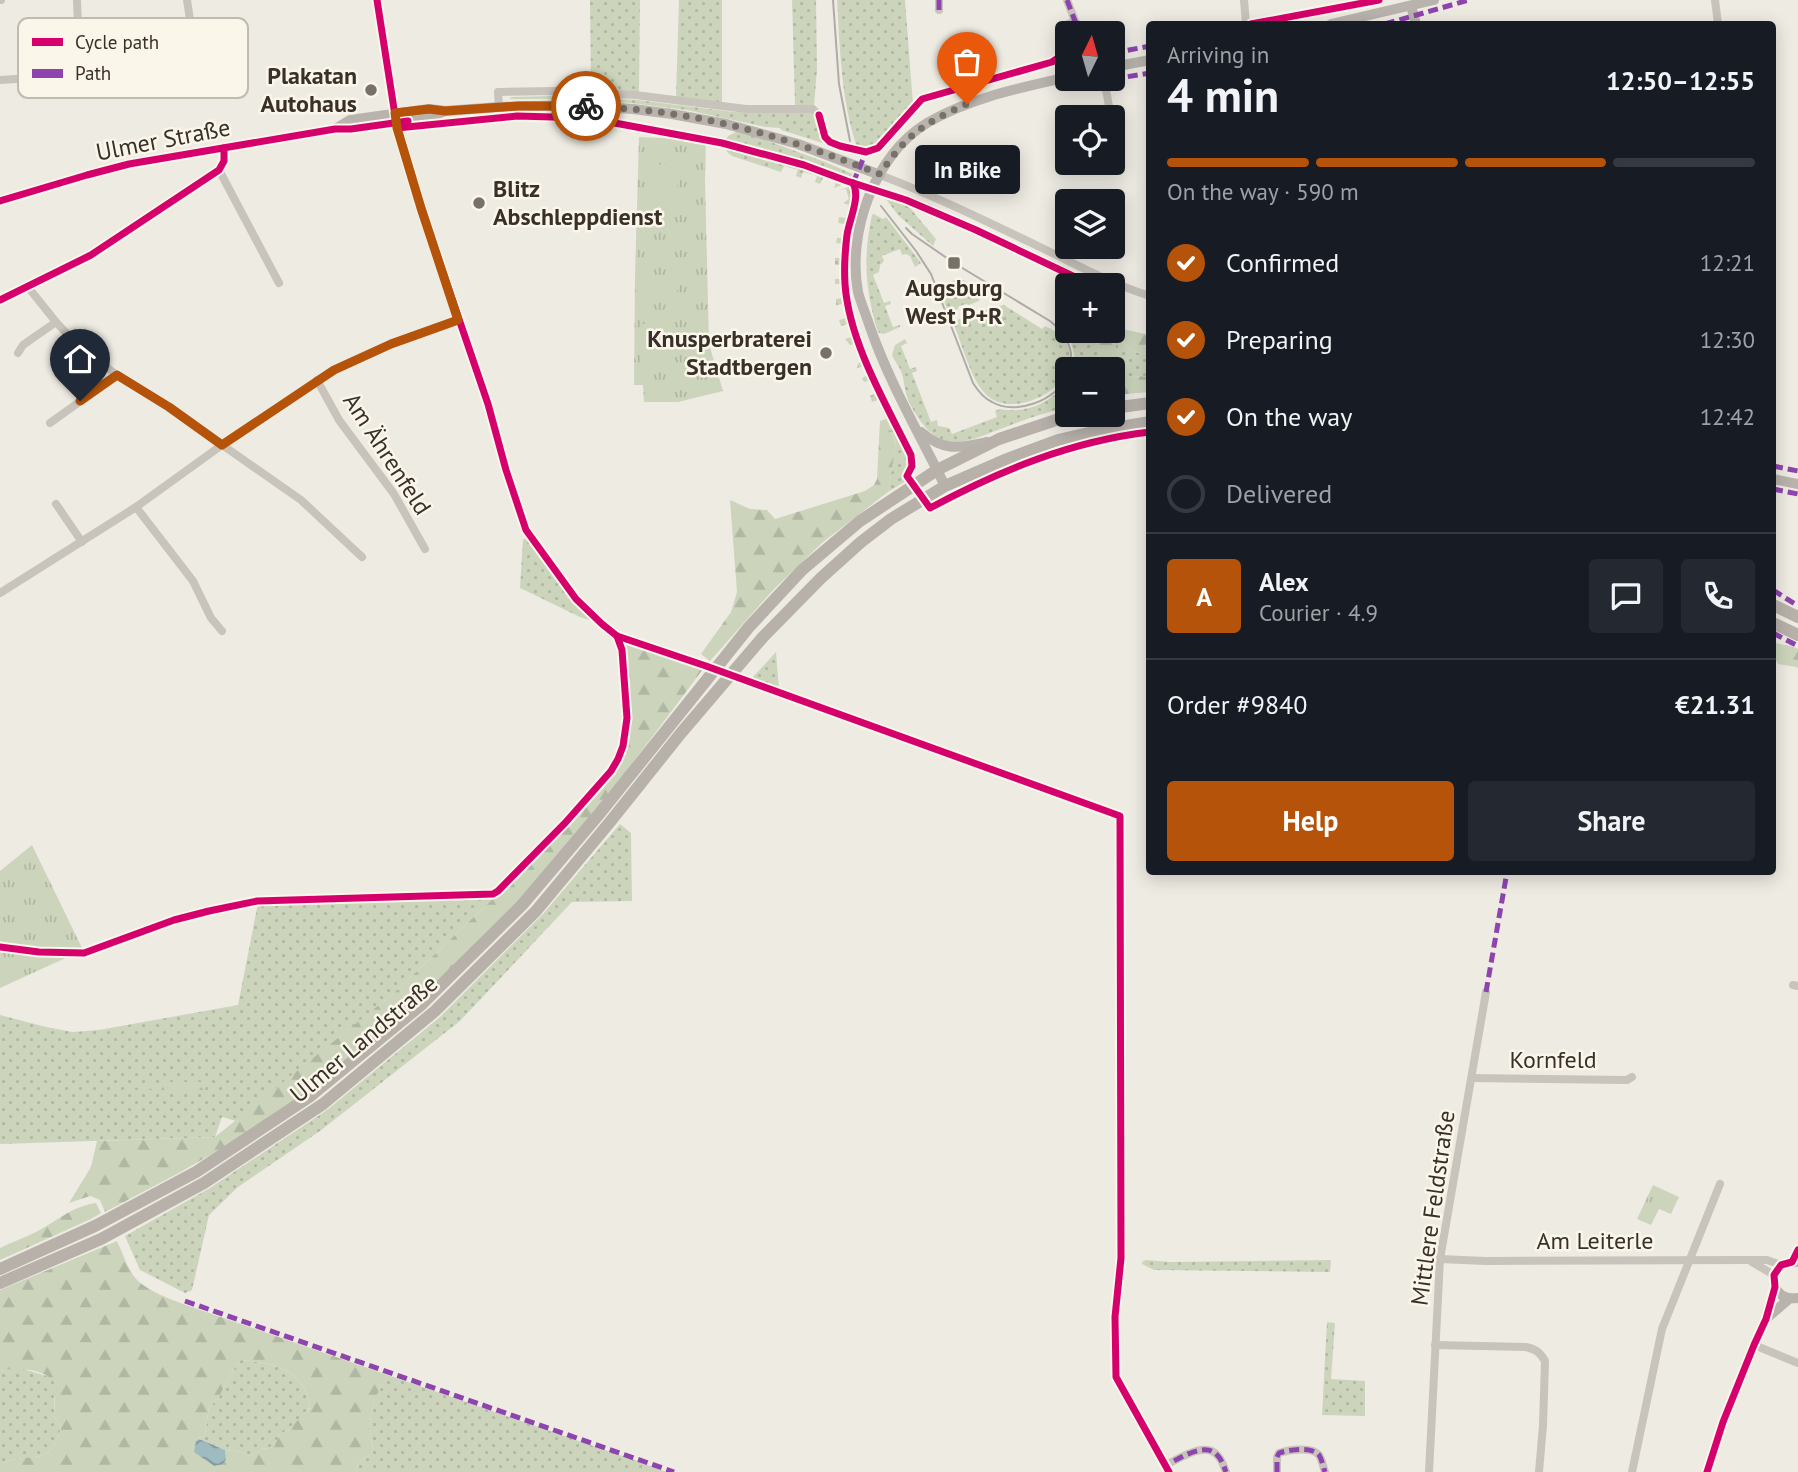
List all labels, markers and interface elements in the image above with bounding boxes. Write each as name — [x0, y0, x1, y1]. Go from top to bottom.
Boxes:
legend — [18, 18, 248, 98]
north arrow — [1055, 21, 1125, 91]
map controls — [1055, 21, 1125, 427]
text: Cycle path — [75, 30, 159, 54]
pin — [937, 32, 997, 104]
text: Arriving in — [1167, 40, 1269, 69]
icon: bag — [948, 43, 986, 81]
place label: Plakatan Autohaus — [260, 60, 357, 119]
text: Path — [75, 61, 111, 85]
text: 12:50–12:55 — [1606, 64, 1755, 97]
text: 4 min — [1167, 65, 1279, 125]
courier — [551, 71, 621, 141]
marker: Plakatan Autohaus — [363, 82, 379, 98]
icon: bike — [567, 87, 605, 125]
button: locate — [1055, 105, 1125, 175]
street label: Ulmer Straße — [93, 111, 233, 168]
callout: In Bike — [914, 146, 1020, 195]
text: In Bike — [934, 155, 1001, 184]
place label: Blitz Abschleppdienst — [493, 173, 663, 232]
text: On the way · 590 m — [1167, 177, 1359, 206]
button: layers — [1055, 189, 1125, 259]
marker: Blitz Abschleppdienst — [471, 195, 487, 211]
icon: check — [1167, 244, 1205, 282]
text: Confirmed — [1226, 246, 1339, 279]
text: 12:21 — [1700, 248, 1755, 277]
marker: Augsburg West P+R — [946, 255, 962, 271]
place label: Augsburg West P+R — [905, 272, 1003, 331]
button: + — [1055, 273, 1125, 343]
icon: check — [1167, 321, 1205, 359]
place label: Knusperbraterei Stadtbergen — [647, 323, 812, 382]
text: Preparing — [1226, 323, 1333, 356]
text: 12:30 — [1700, 325, 1755, 354]
pin — [50, 329, 110, 401]
icon: home — [61, 340, 99, 378]
marker: Knusperbraterei Stadtbergen — [818, 345, 834, 361]
button: − — [1055, 357, 1125, 427]
street label: Am Ährenfeld — [336, 387, 438, 521]
icon: check — [1167, 398, 1205, 436]
text: On the way — [1226, 400, 1352, 433]
text: 12:42 — [1700, 402, 1755, 431]
text: Delivered — [1226, 477, 1332, 510]
button: chat — [1589, 559, 1663, 633]
button: phone — [1681, 559, 1755, 633]
text: Alex — [1259, 565, 1309, 598]
text: A — [1196, 580, 1212, 613]
text: Courier · 4.9 — [1259, 598, 1378, 627]
text: Order #9840 — [1167, 688, 1307, 721]
text: €21.31 — [1675, 688, 1755, 721]
button: Help — [1167, 781, 1454, 861]
button: Share — [1468, 781, 1755, 861]
street label: Ulmer Landstraße — [283, 968, 444, 1109]
street label: Kornfeld — [1509, 1044, 1597, 1075]
street label: Mittlere Feldstraße — [1403, 1108, 1462, 1308]
street label: Am Leiterle — [1537, 1225, 1653, 1256]

